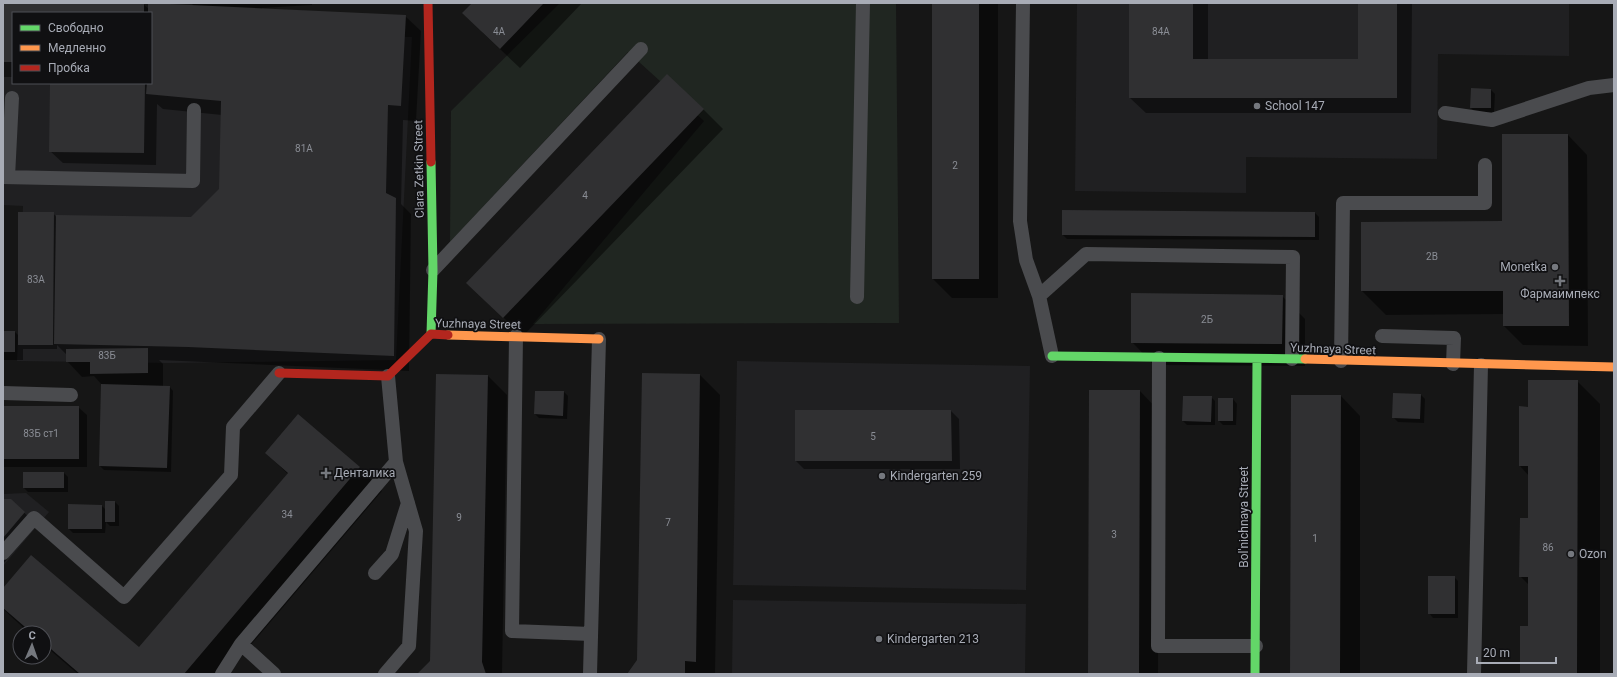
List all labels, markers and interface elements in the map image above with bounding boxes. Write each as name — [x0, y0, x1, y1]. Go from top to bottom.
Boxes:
legend — [12, 12, 152, 84]
text: Свободно — [48, 21, 104, 35]
house number: 4А — [493, 26, 506, 37]
house number: 84А — [1152, 26, 1170, 37]
text: Медленно — [48, 41, 106, 55]
text: Пробка — [48, 61, 90, 75]
place label: School 147 — [1265, 99, 1325, 113]
marker: School 147 — [1252, 101, 1262, 111]
street label: Clara Zetkin Street — [411, 120, 427, 218]
house number: 81А — [295, 143, 313, 154]
house number: 2 — [952, 160, 958, 171]
house number: 4 — [582, 190, 588, 201]
house number: 2В — [1426, 251, 1438, 262]
place label: Monetka — [1500, 260, 1547, 274]
marker: Monetka — [1550, 262, 1560, 272]
house number: 83А — [27, 274, 45, 285]
marker: Фармаимпекс — [1555, 276, 1565, 286]
place label: Фармаимпекс — [1520, 287, 1600, 301]
house number: 2Б — [1201, 314, 1213, 325]
street label: Yuzhnaya Street — [435, 316, 521, 332]
street label: Yuzhnaya Street — [1290, 341, 1376, 357]
house number: 83Б — [98, 350, 116, 361]
house number: 83Б ст1 — [23, 428, 59, 439]
house number: 5 — [870, 431, 876, 442]
place label: Денталика — [334, 466, 395, 480]
street label: Bol'nichnaya Street — [1237, 466, 1251, 568]
marker: Денталика — [321, 468, 331, 478]
place label: Kindergarten 259 — [890, 469, 982, 483]
marker: Kindergarten 259 — [877, 471, 887, 481]
house number: 34 — [281, 509, 293, 520]
house number: 9 — [456, 512, 462, 523]
house number: 7 — [665, 517, 671, 528]
house number: 3 — [1111, 529, 1117, 540]
house number: 1 — [1312, 533, 1318, 544]
house number: 86 — [1542, 542, 1554, 553]
place label: Ozon — [1579, 547, 1607, 561]
marker: Ozon — [1566, 549, 1576, 559]
north arrow — [12, 625, 52, 665]
text: С — [29, 629, 36, 642]
place label: Kindergarten 213 — [887, 632, 979, 646]
marker: Kindergarten 213 — [874, 634, 884, 644]
scale bar — [1477, 639, 1556, 665]
text: 20 m — [1483, 646, 1510, 660]

